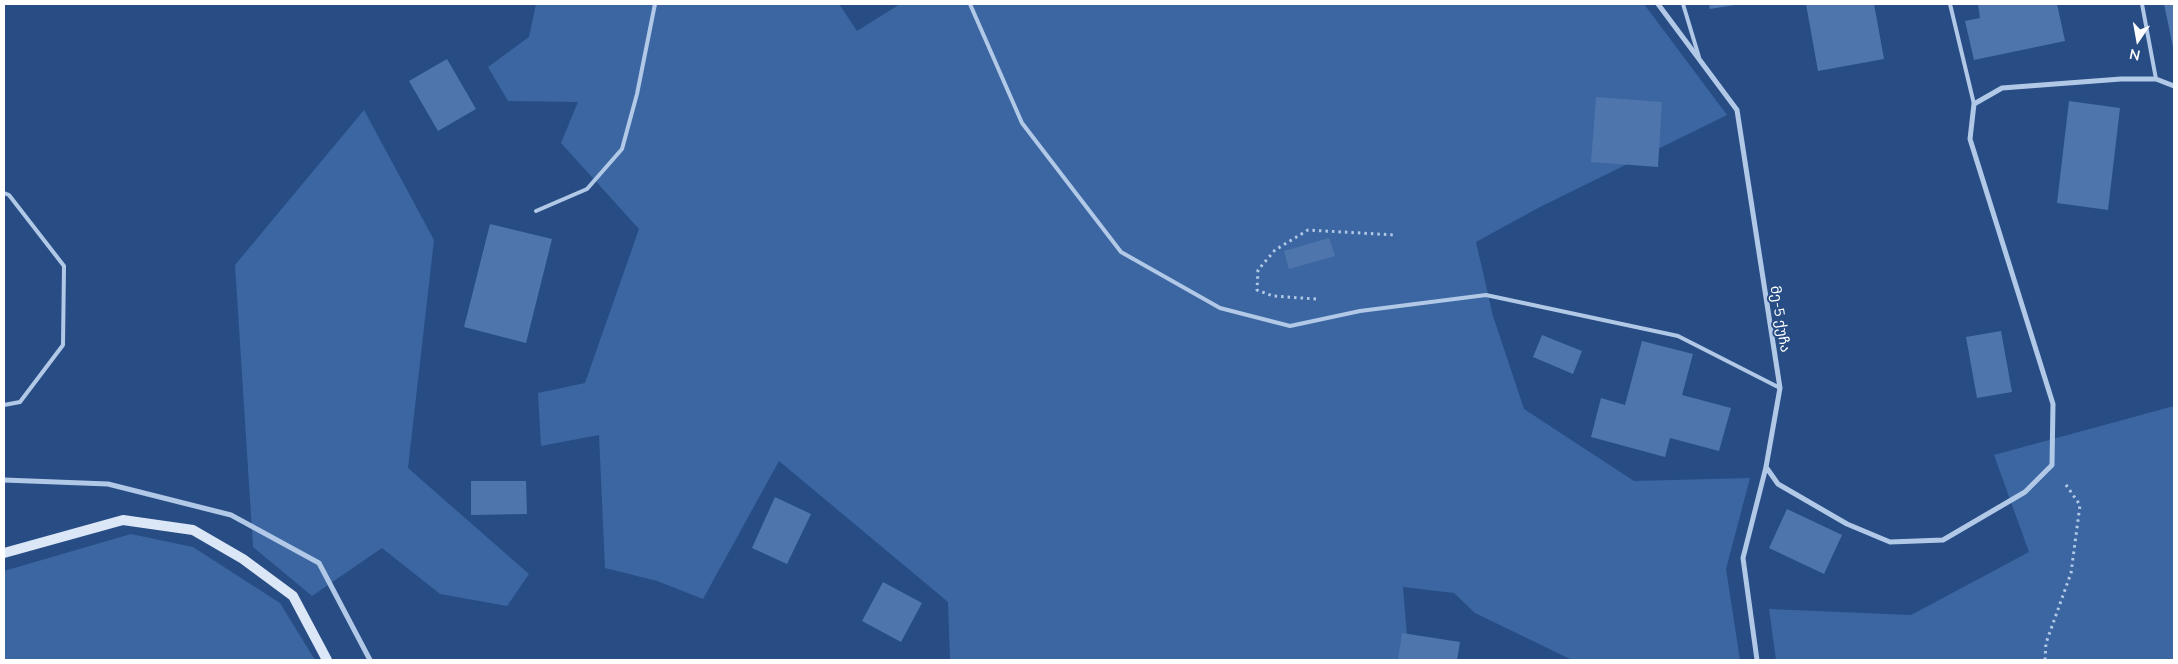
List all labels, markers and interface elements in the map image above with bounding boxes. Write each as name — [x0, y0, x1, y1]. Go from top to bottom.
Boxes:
north arrow — [2113, 15, 2163, 65]
text: N — [2128, 45, 2142, 65]
street label: მე-5 ქუჩა — [1766, 285, 1794, 353]

